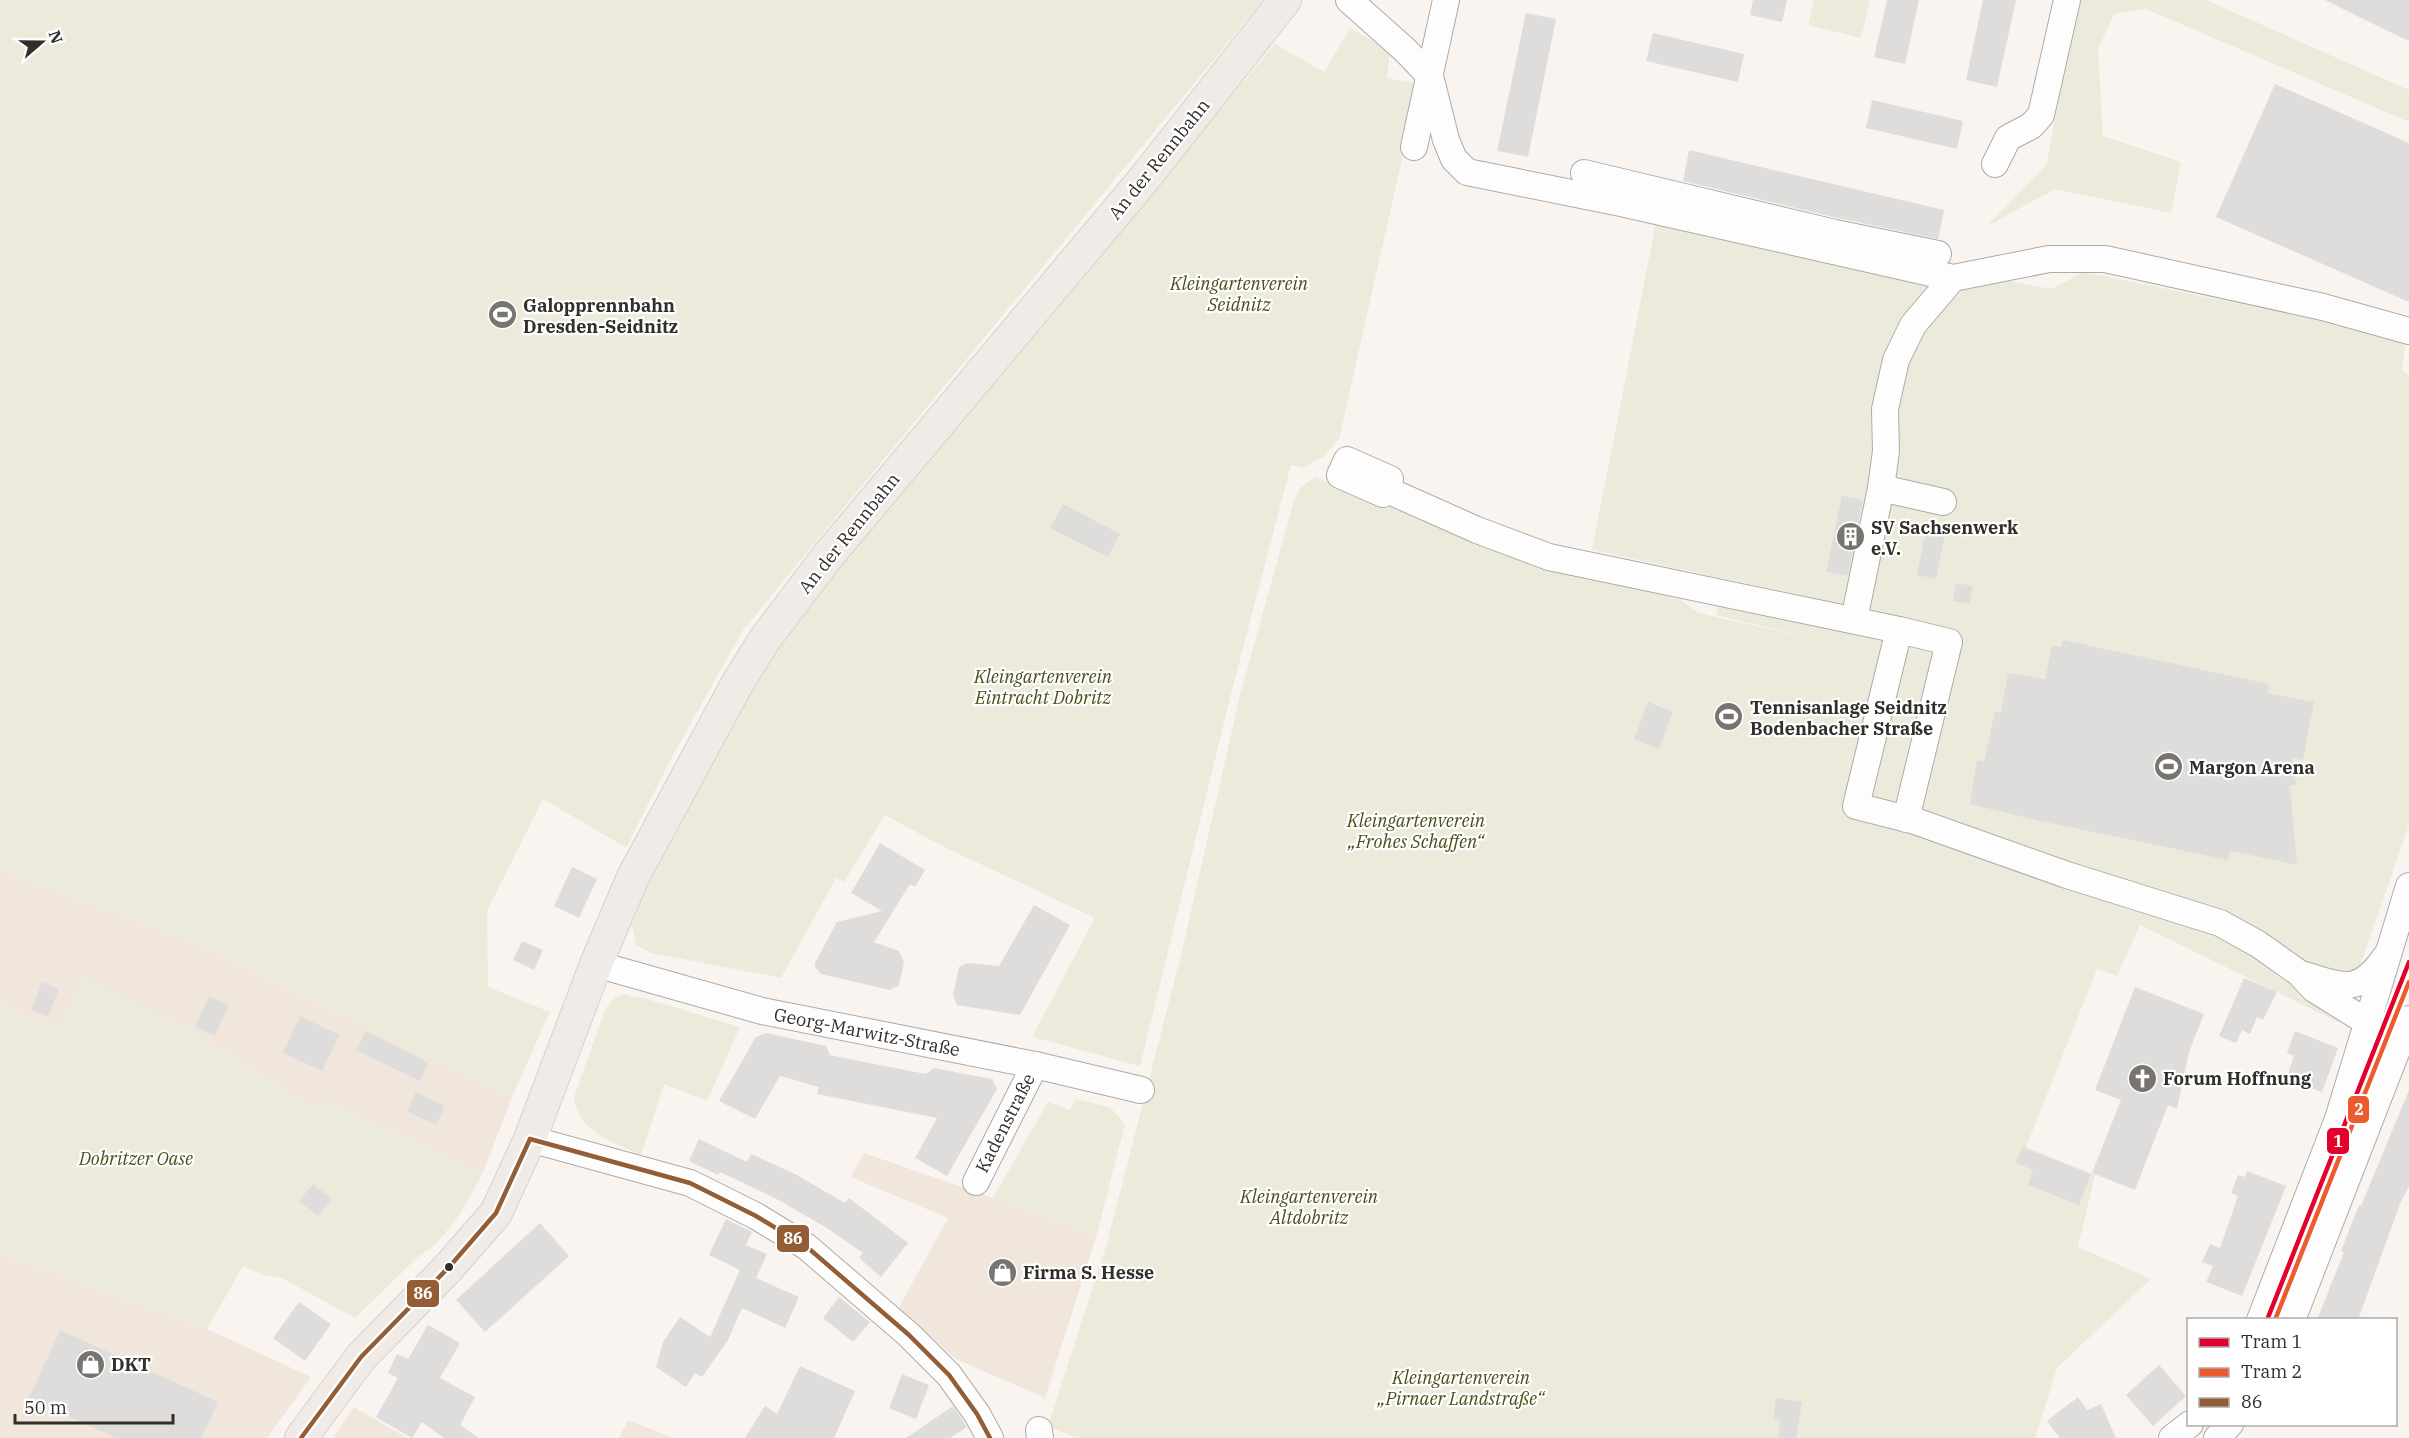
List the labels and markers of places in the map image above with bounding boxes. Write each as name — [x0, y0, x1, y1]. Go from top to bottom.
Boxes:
place label: Galopprennbahn Dresden-Seidnitz — [523, 294, 678, 338]
sports icon: Galopprennbahn Dresden-Seidnitz — [486, 299, 518, 331]
place label: SV Sachsenwerk e.V. — [1871, 516, 2019, 560]
building icon: SV Sachsenwerk e.V. — [1834, 521, 1866, 553]
place label: Tennisanlage Seidnitz Bodenbacher Straße — [1750, 696, 1947, 740]
sports icon: Tennisanlage Seidnitz Bodenbacher Straße — [1713, 701, 1745, 733]
sports icon: Margon Arena — [2152, 751, 2184, 783]
place label: Margon Arena — [2189, 756, 2315, 779]
church icon: Forum Hoffnung — [2126, 1062, 2158, 1094]
place label: Forum Hoffnung — [2163, 1067, 2312, 1090]
shop icon: Firma S. Hesse — [986, 1256, 1018, 1288]
unlabelled marker — [443, 1261, 455, 1273]
place label: Firma S. Hesse — [1023, 1261, 1154, 1284]
shop icon: DKT — [74, 1348, 106, 1380]
place label: DKT — [111, 1353, 151, 1376]

